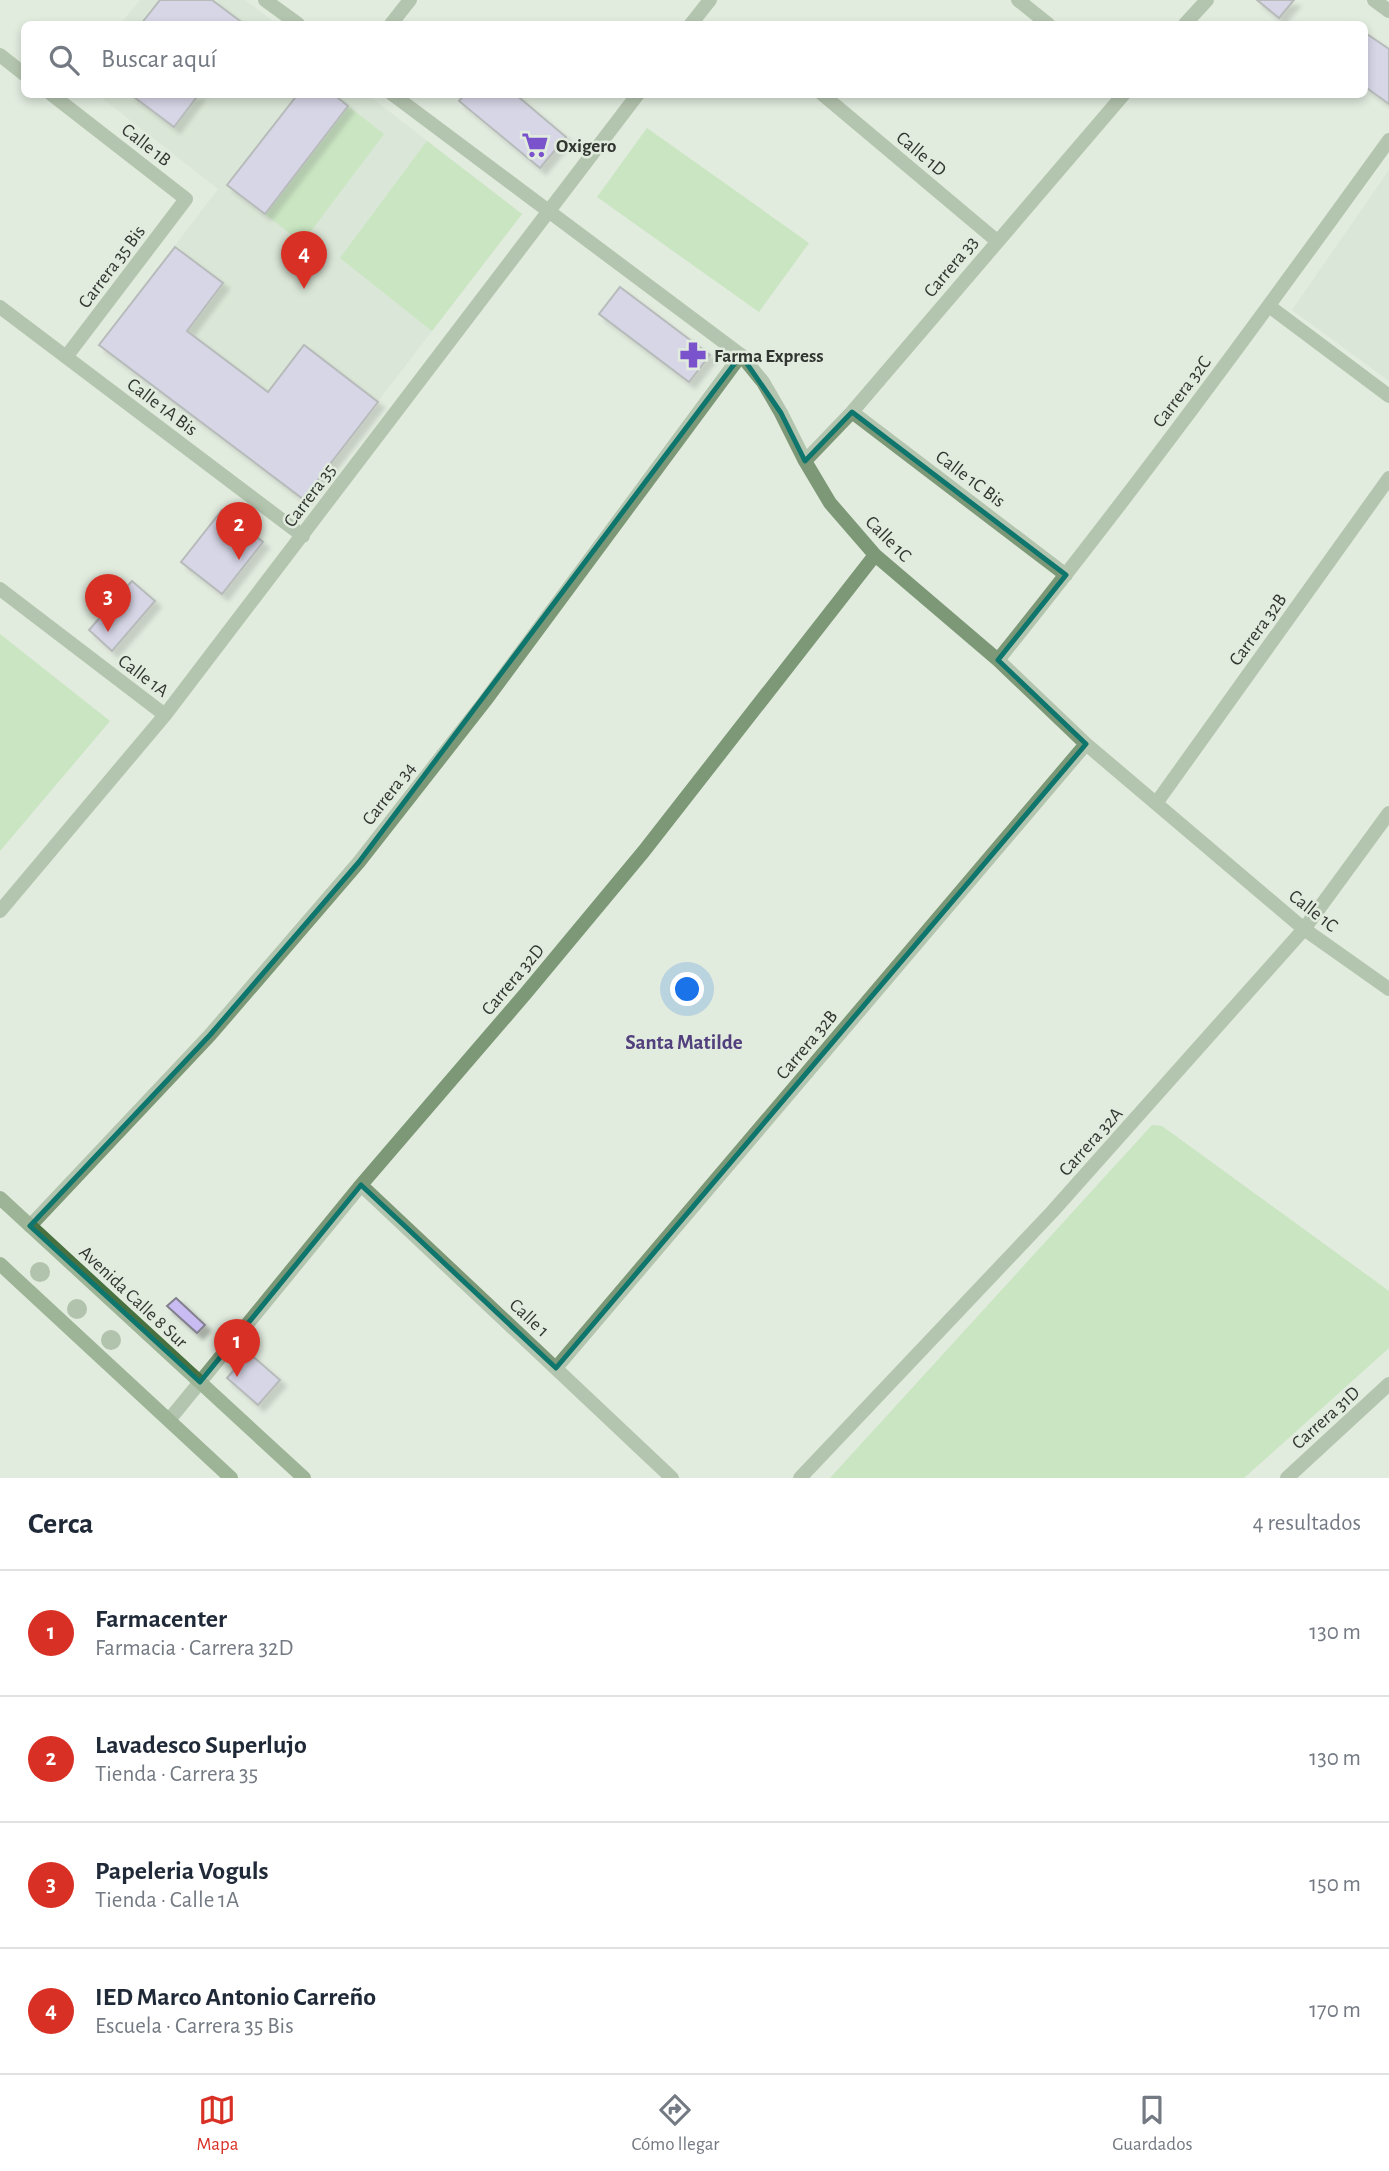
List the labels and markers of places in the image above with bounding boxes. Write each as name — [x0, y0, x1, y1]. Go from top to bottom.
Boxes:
supermarket icon: Oxigero — [520, 130, 550, 160]
place label: Oxigero — [556, 137, 616, 156]
pin: 4 — [281, 231, 327, 289]
pharmacy icon: Farma Express — [678, 340, 708, 370]
place label: Farma Express — [714, 347, 824, 366]
pin: 2 — [216, 502, 262, 560]
pin: 3 — [85, 574, 131, 632]
pin: 1 — [214, 1319, 260, 1377]

